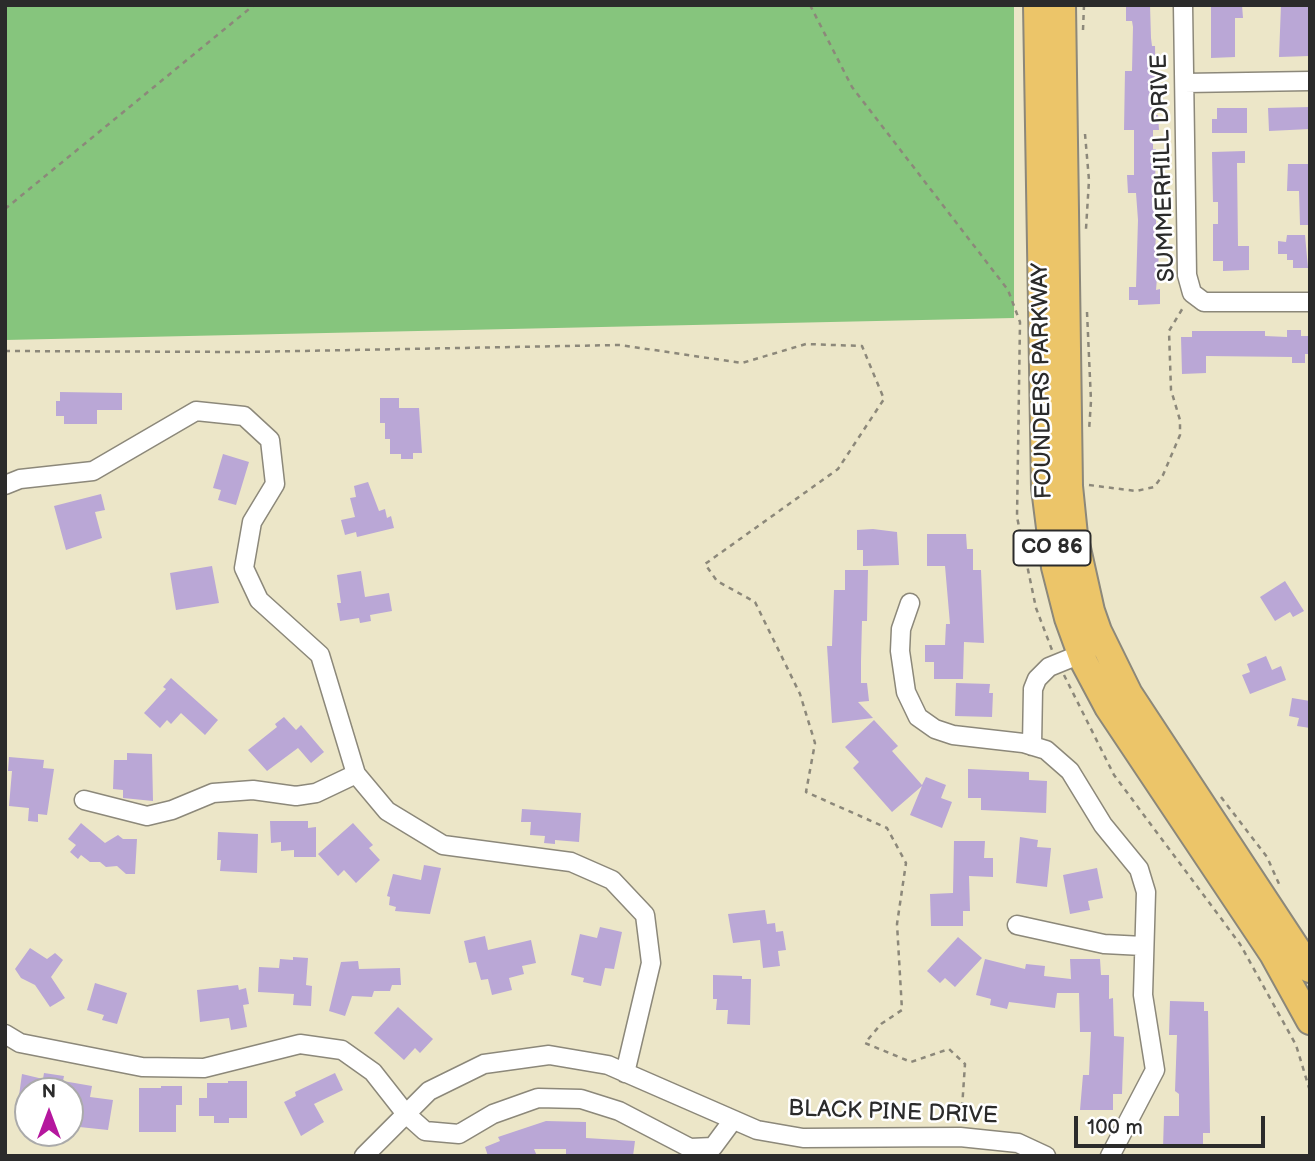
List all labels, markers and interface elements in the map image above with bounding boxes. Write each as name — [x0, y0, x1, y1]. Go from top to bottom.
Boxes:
street label: SUMMERHILL DRIVE — [1146, 53, 1182, 283]
street label: FOUNDERS PARKWAY — [1027, 263, 1059, 499]
road number: CO 86 — [1014, 530, 1090, 566]
north arrow — [14, 1077, 84, 1147]
text: N — [42, 1081, 56, 1104]
street label: BLACK PINE DRIVE — [788, 1096, 998, 1130]
scale bar — [1077, 1102, 1268, 1146]
text: 100 m — [1087, 1115, 1143, 1140]

